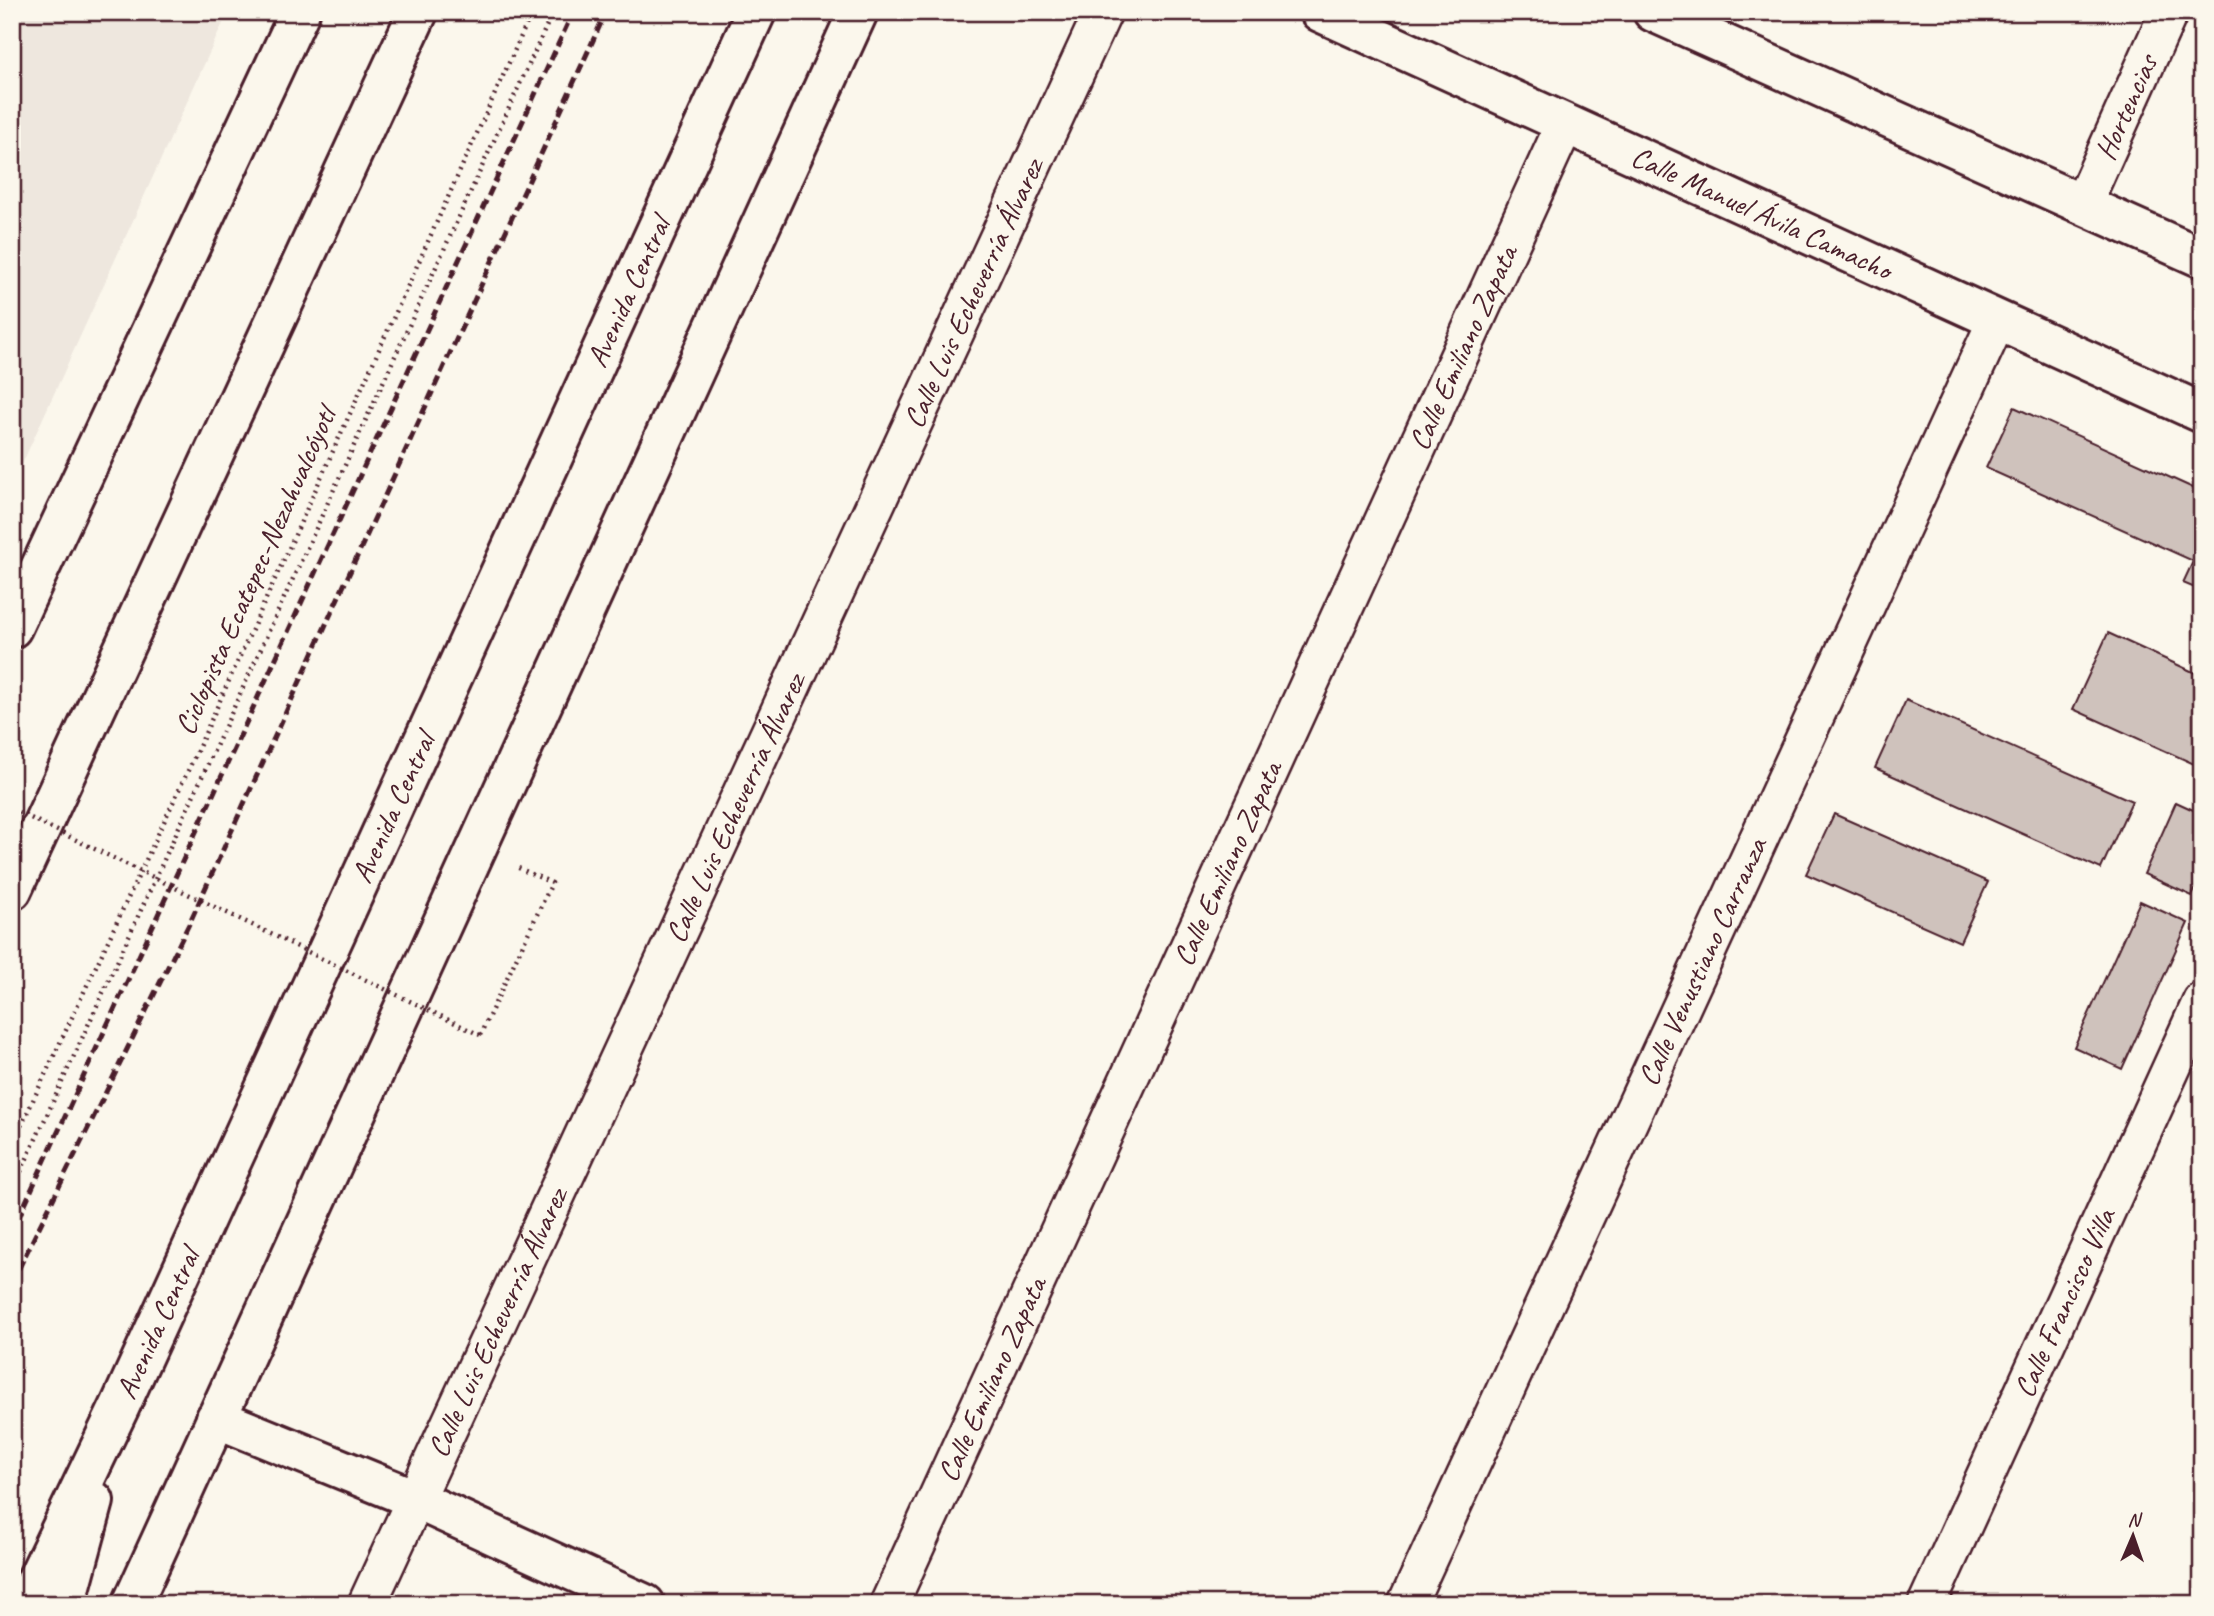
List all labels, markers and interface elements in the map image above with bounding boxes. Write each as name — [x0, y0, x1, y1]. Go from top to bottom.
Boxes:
street label: Hortencias — [2086, 46, 2167, 166]
street label: Calle Manuel Ávila Camacho — [1625, 137, 1901, 290]
street label: Calle Luis Echeverría Álvarez — [894, 150, 1053, 434]
street label: Avenida Central — [578, 207, 681, 373]
street label: Calle Emiliano Zapata — [1400, 237, 1527, 456]
street label: Ciclopista Ecatepec-Nezahualcóyotl — [166, 397, 346, 740]
street label: Calle Luis Echeverría Álvarez — [657, 664, 815, 948]
street label: Avenida Central — [342, 723, 445, 889]
street label: Calle Emiliano Zapata — [1164, 753, 1291, 972]
street label: Calle Venustiano Carranza — [1629, 830, 1776, 1091]
street label: Calle Luis Echeverría Álvarez — [419, 1179, 577, 1463]
street label: Calle Francisco Villa — [2005, 1201, 2125, 1403]
street label: Avenida Central — [107, 1238, 210, 1405]
street label: Calle Emiliano Zapata — [928, 1269, 1056, 1488]
north arrow — [2098, 1500, 2168, 1570]
text: N — [2127, 1508, 2143, 1532]

